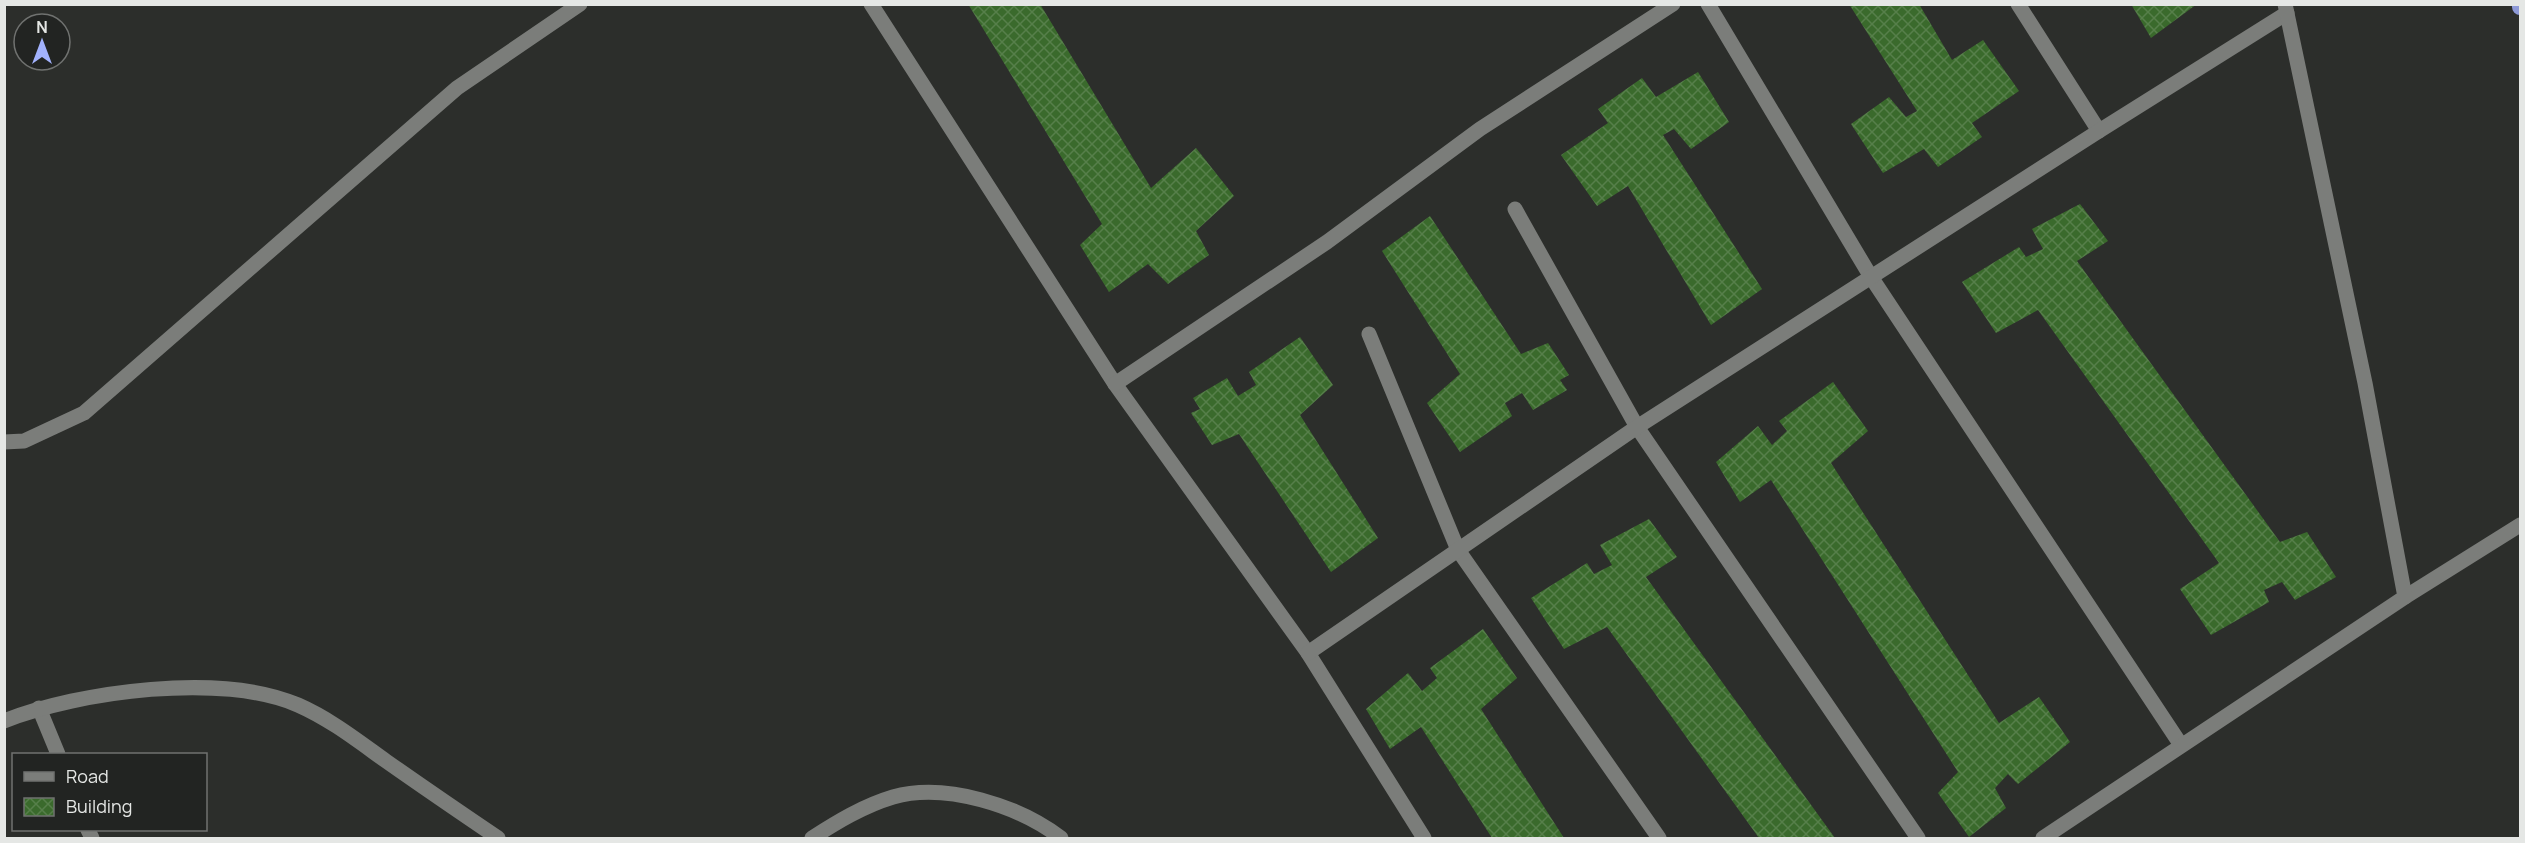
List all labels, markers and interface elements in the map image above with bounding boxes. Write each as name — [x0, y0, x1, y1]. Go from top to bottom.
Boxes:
north arrow — [12, 12, 72, 72]
text: N — [36, 16, 48, 38]
legend — [12, 753, 207, 831]
text: Road — [66, 764, 109, 788]
text: Building — [66, 794, 132, 818]

